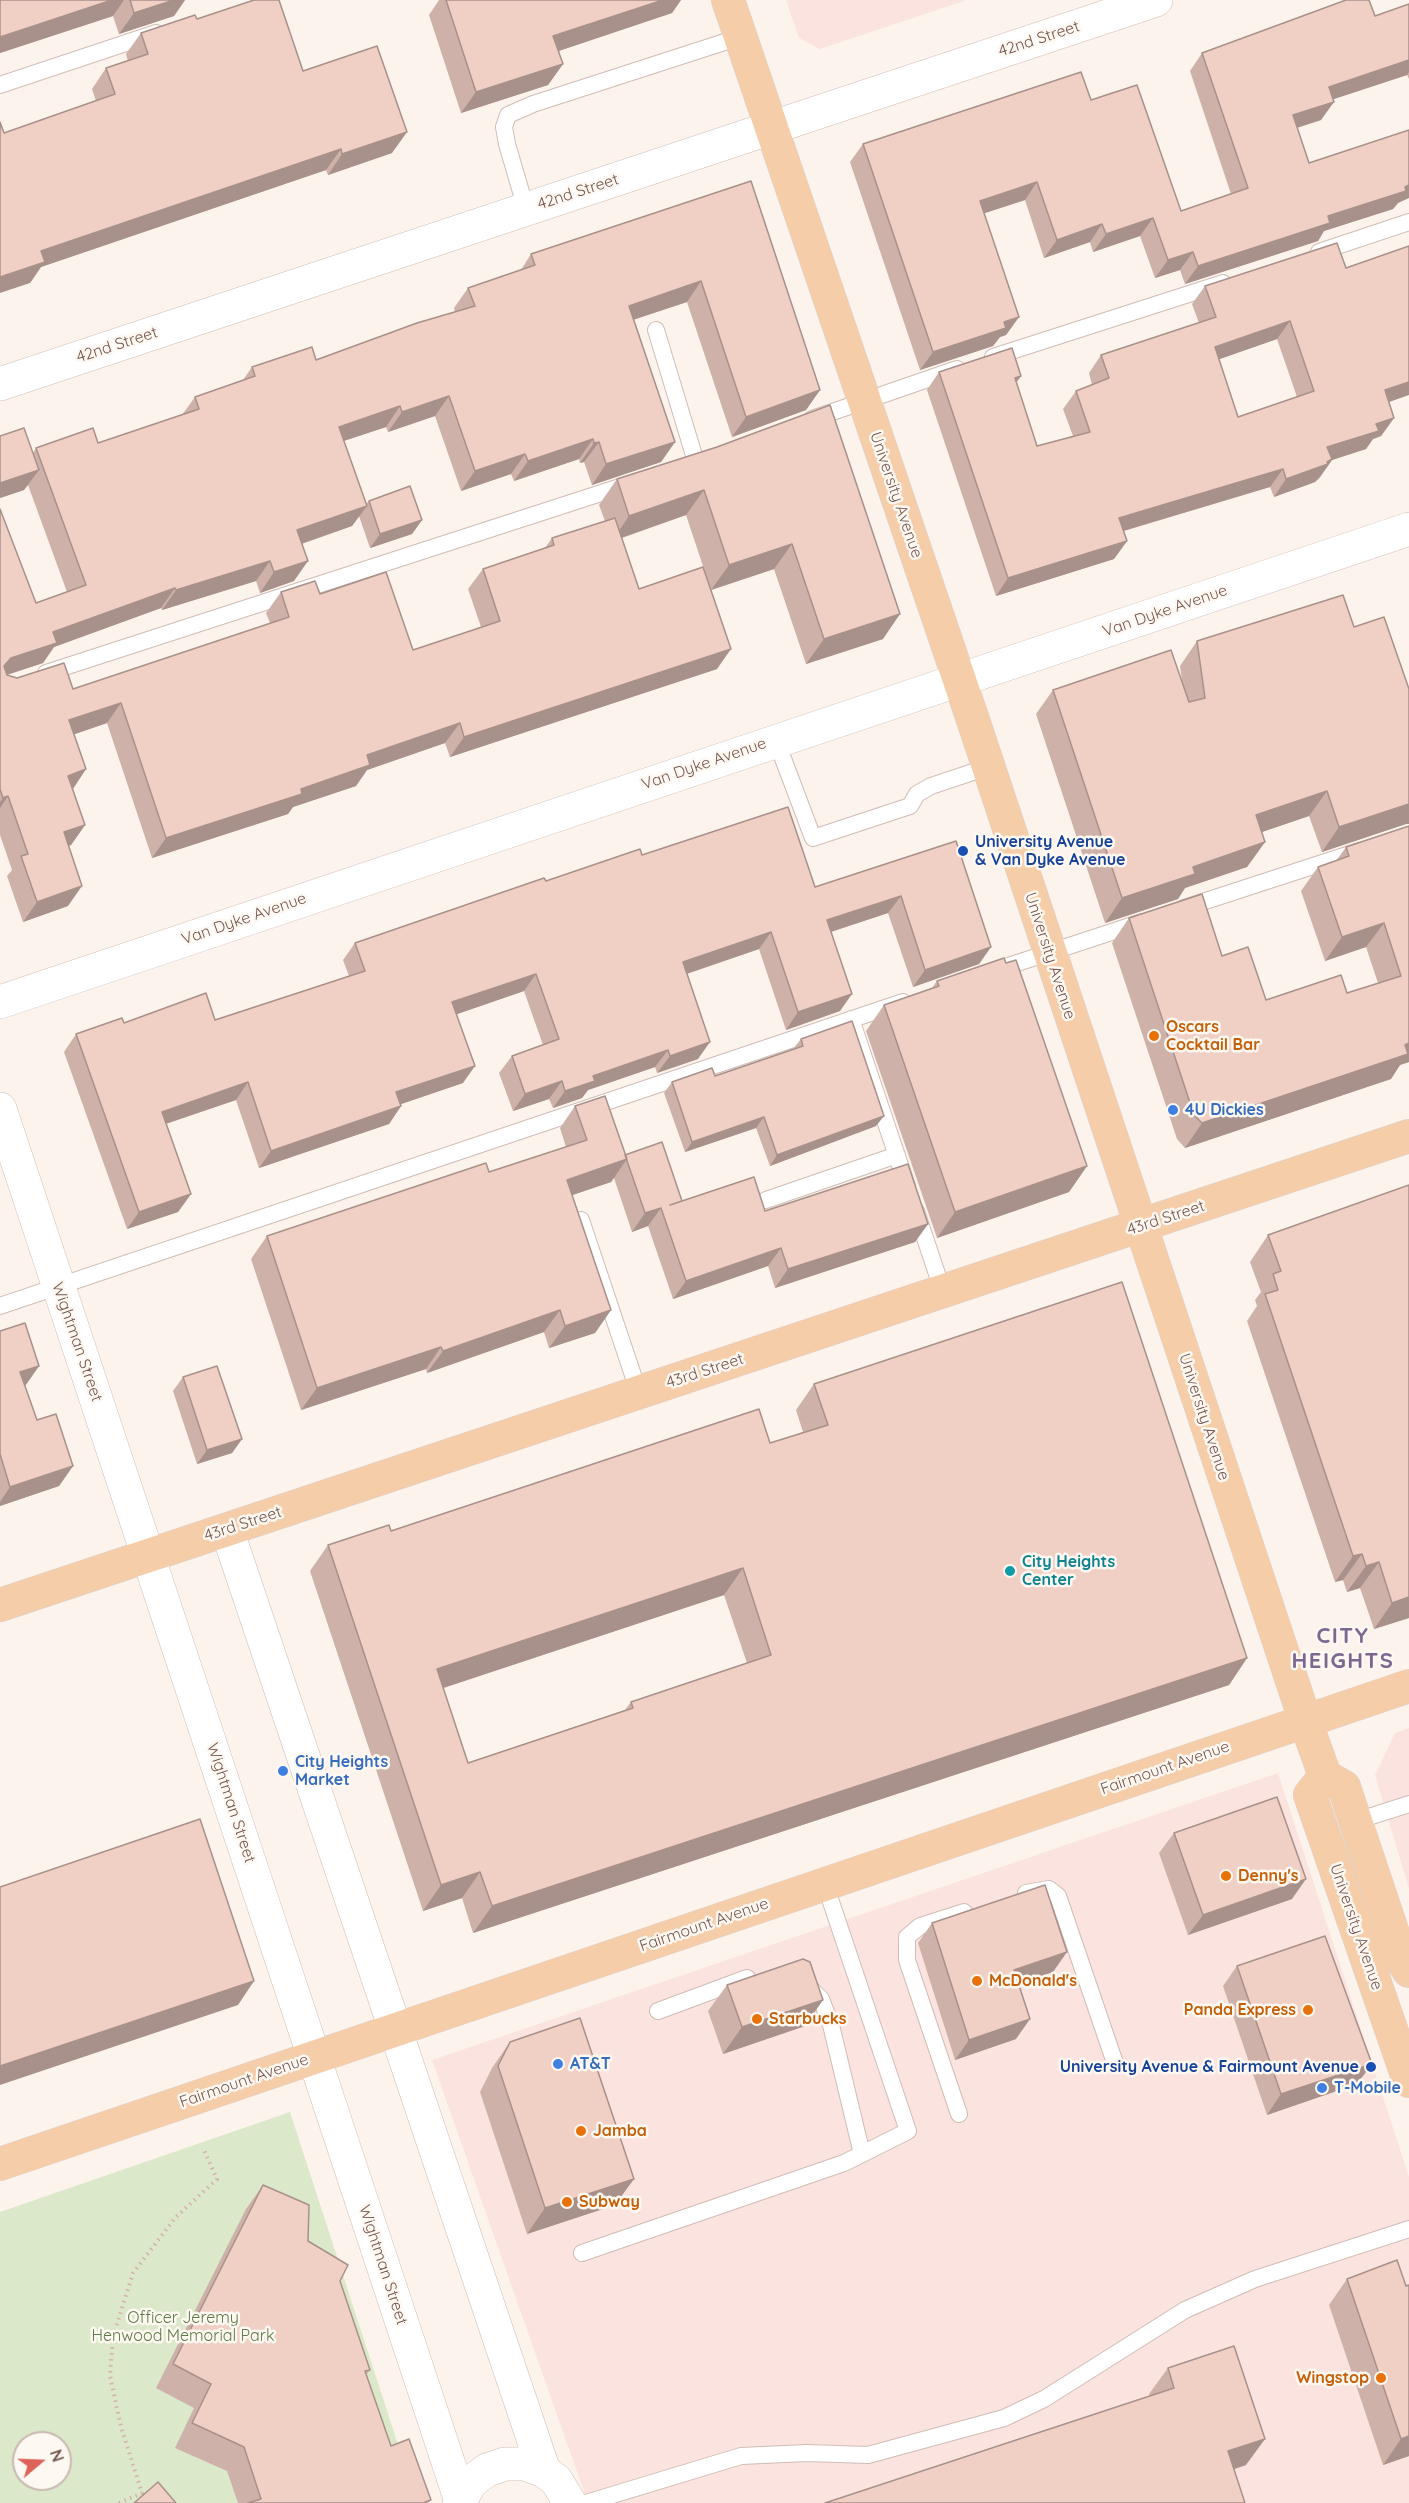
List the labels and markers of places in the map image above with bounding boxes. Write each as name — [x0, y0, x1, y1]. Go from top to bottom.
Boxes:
place label: University Avenue & Van Dyke Avenue — [975, 832, 1126, 870]
marker: University Avenue & Van Dyke Avenue — [956, 844, 970, 858]
place label: Oscars Cocktail Bar — [1166, 1017, 1260, 1055]
marker: Oscars Cocktail Bar — [1147, 1029, 1161, 1043]
place label: 4U Dickies — [1185, 1100, 1264, 1120]
marker: 4U Dickies — [1166, 1103, 1180, 1117]
place label: City Heights Center — [1022, 1552, 1115, 1590]
marker: City Heights Center — [1003, 1564, 1017, 1578]
place label: City Heights Market — [295, 1752, 388, 1790]
marker: City Heights Market — [276, 1764, 290, 1778]
place label: Denny's — [1238, 1866, 1298, 1886]
marker: Denny's — [1219, 1869, 1233, 1883]
place label: McDonald's — [989, 1971, 1077, 1991]
marker: McDonald's — [970, 1974, 984, 1988]
place label: Panda Express — [1184, 2000, 1296, 2020]
marker: Panda Express — [1301, 2003, 1315, 2017]
place label: Starbucks — [769, 2009, 847, 2029]
marker: Starbucks — [750, 2012, 764, 2026]
place label: AT&T — [570, 2054, 611, 2074]
marker: AT&T — [551, 2057, 565, 2071]
place label: University Avenue & Fairmount Avenue — [1060, 2057, 1359, 2077]
marker: University Avenue & Fairmount Avenue — [1364, 2060, 1378, 2074]
place label: T-Mobile — [1334, 2078, 1401, 2098]
marker: T-Mobile — [1315, 2081, 1329, 2095]
place label: Jamba — [593, 2121, 647, 2141]
marker: Jamba — [574, 2124, 588, 2138]
place label: Subway — [579, 2192, 640, 2212]
marker: Subway — [560, 2195, 574, 2209]
place label: Wingstop — [1296, 2368, 1369, 2388]
marker: Wingstop — [1374, 2371, 1388, 2385]

